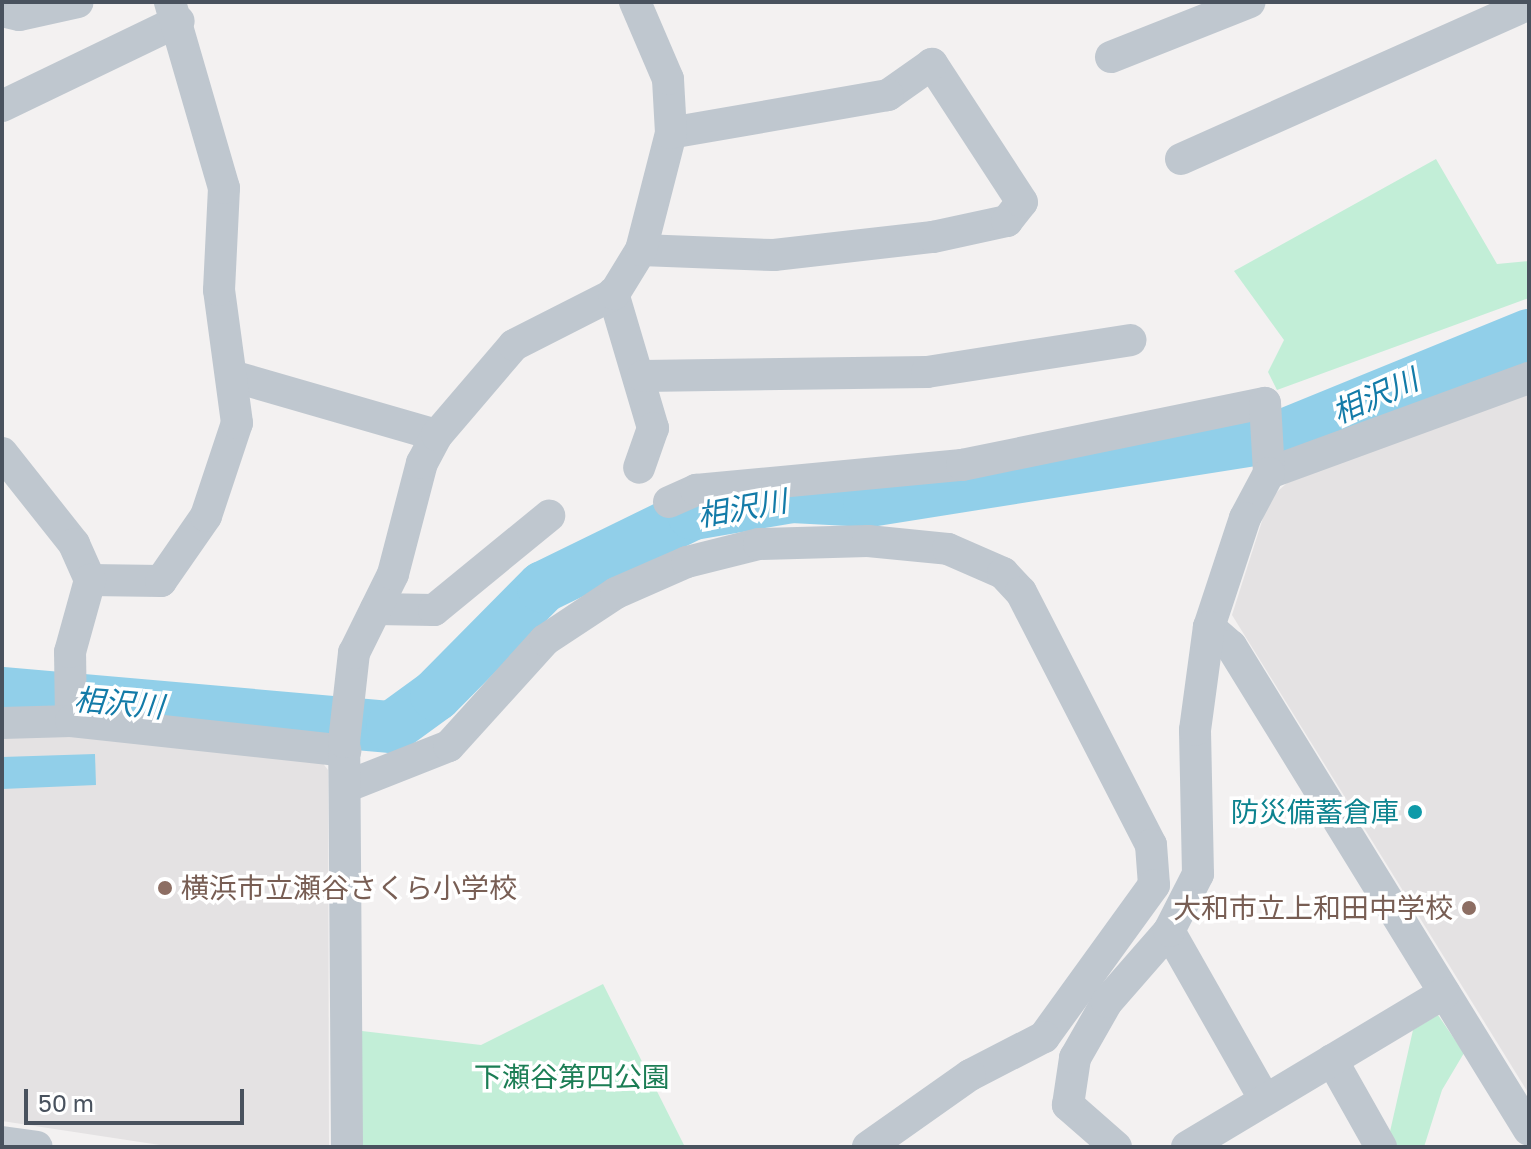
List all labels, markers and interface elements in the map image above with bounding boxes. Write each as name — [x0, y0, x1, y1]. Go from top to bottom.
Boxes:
water label: 相沢川 — [1327, 361, 1423, 431]
water label: 相沢川 — [695, 482, 789, 534]
water label: 相沢川 — [73, 681, 165, 725]
place label: 防災備蓄倉庫 — [1231, 795, 1399, 829]
marker: 防災備蓄倉庫 — [1406, 803, 1424, 821]
place label: 横浜市立瀬谷さくら小学校 — [181, 871, 517, 905]
marker: 横浜市立瀬谷さくら小学校 — [156, 879, 174, 897]
place label: 大和市立上和田中学校 — [1173, 891, 1453, 925]
marker: 大和市立上和田中学校 — [1460, 899, 1478, 917]
park label: 下瀬谷第四公園 — [474, 1060, 670, 1094]
scale bar — [28, 1073, 248, 1123]
text: 50 m — [38, 1088, 94, 1117]

